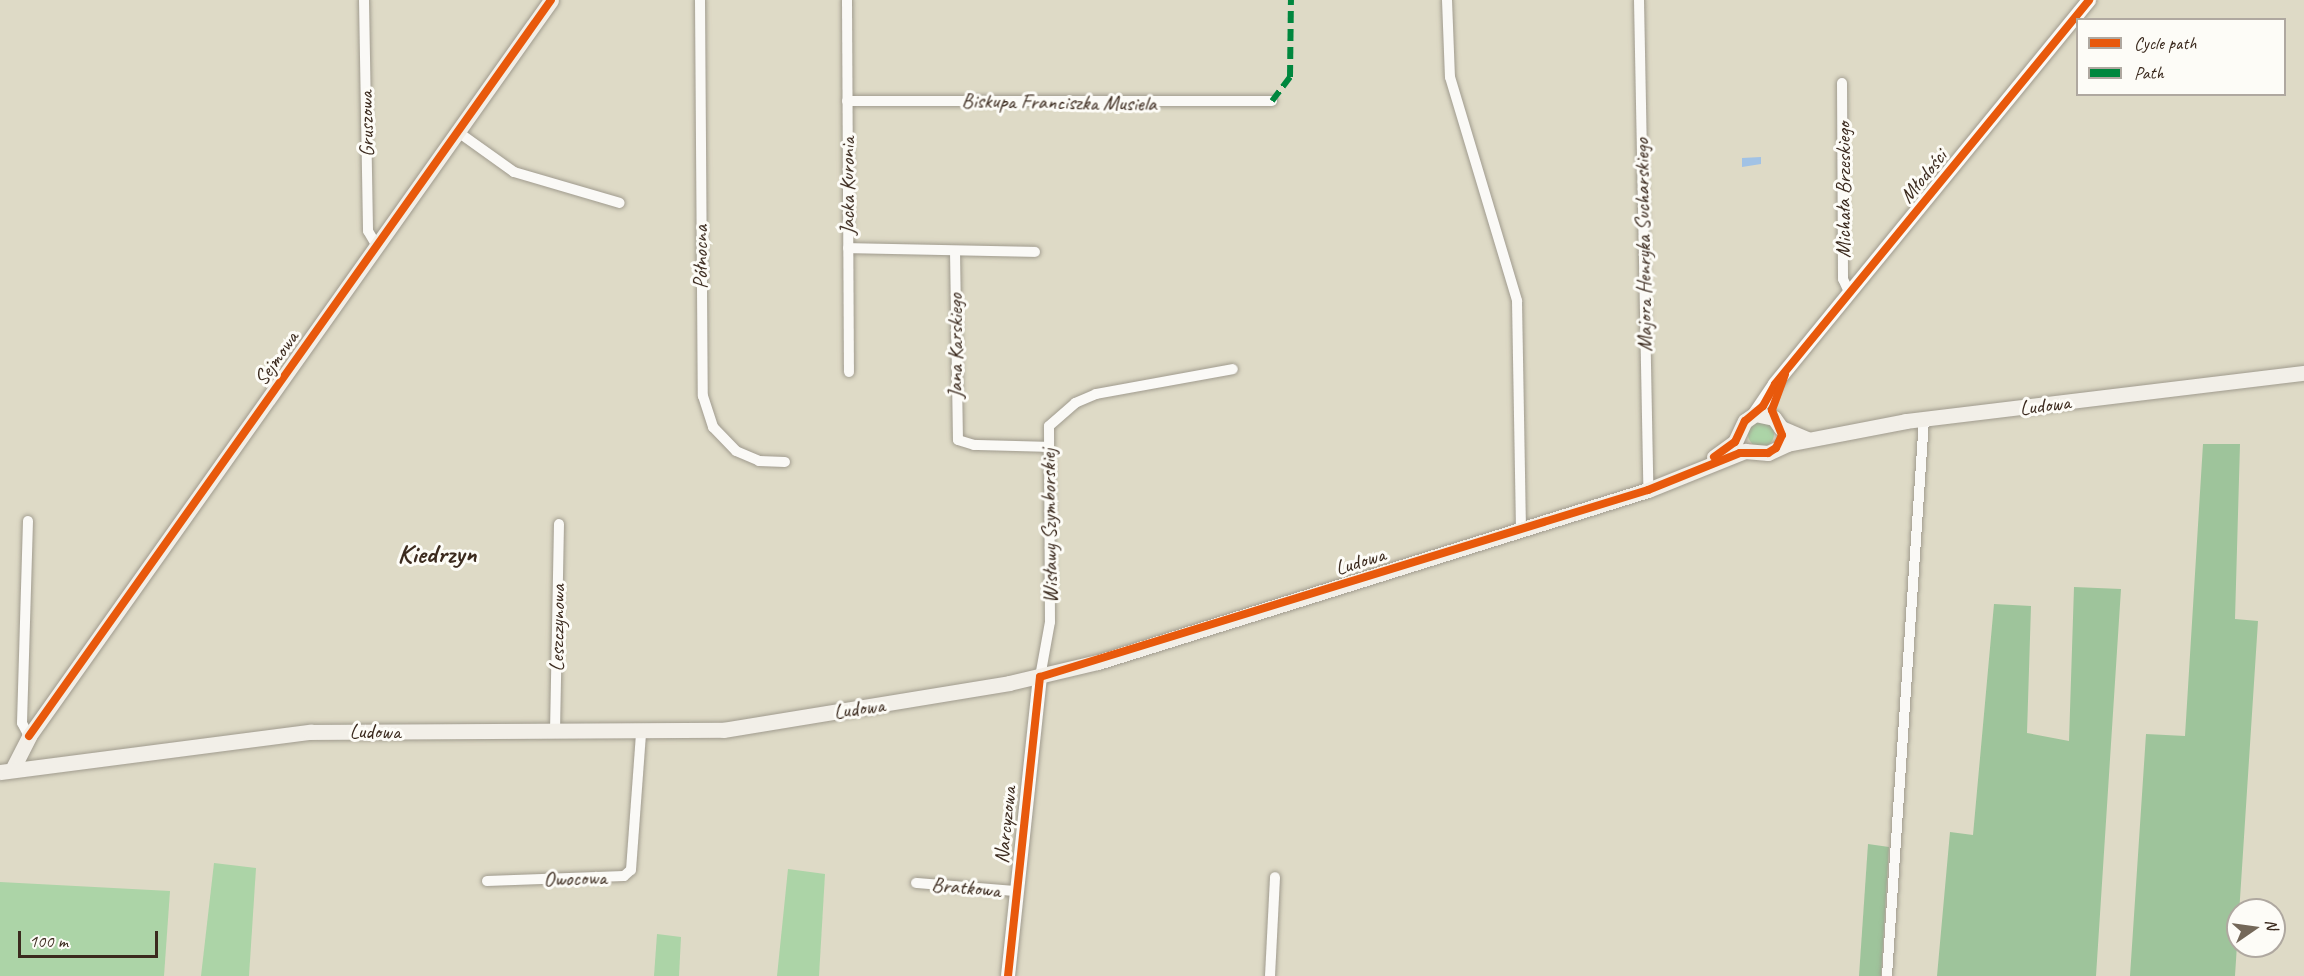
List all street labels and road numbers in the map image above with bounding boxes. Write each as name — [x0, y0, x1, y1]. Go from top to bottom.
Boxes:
street label: Biskupa Franciszka Musiela — [961, 88, 1157, 116]
street label: Gruszowa — [353, 91, 379, 157]
street label: Michała Brzeskiego — [1830, 122, 1856, 258]
street label: Jacka Kuronia — [834, 137, 860, 235]
street label: Majora Henryka Sucharskiego — [1629, 139, 1657, 351]
street label: Młodości — [1894, 144, 1952, 208]
street label: Północna — [687, 225, 713, 289]
street label: Jana Karskiego — [942, 293, 968, 399]
street label: Sejmowa — [248, 326, 304, 390]
street label: Ludowa — [2018, 389, 2072, 421]
street label: Wisławy Szymborskiej — [1035, 449, 1063, 603]
street label: Ludowa — [1332, 541, 1388, 581]
street label: Leszczynowa — [544, 584, 570, 672]
street label: Ludowa — [832, 692, 886, 724]
street label: Ludowa — [349, 718, 401, 744]
street label: Narcyzowa — [988, 785, 1022, 865]
street label: Owocowa — [543, 864, 607, 892]
street label: Bratkowa — [931, 871, 1001, 903]

